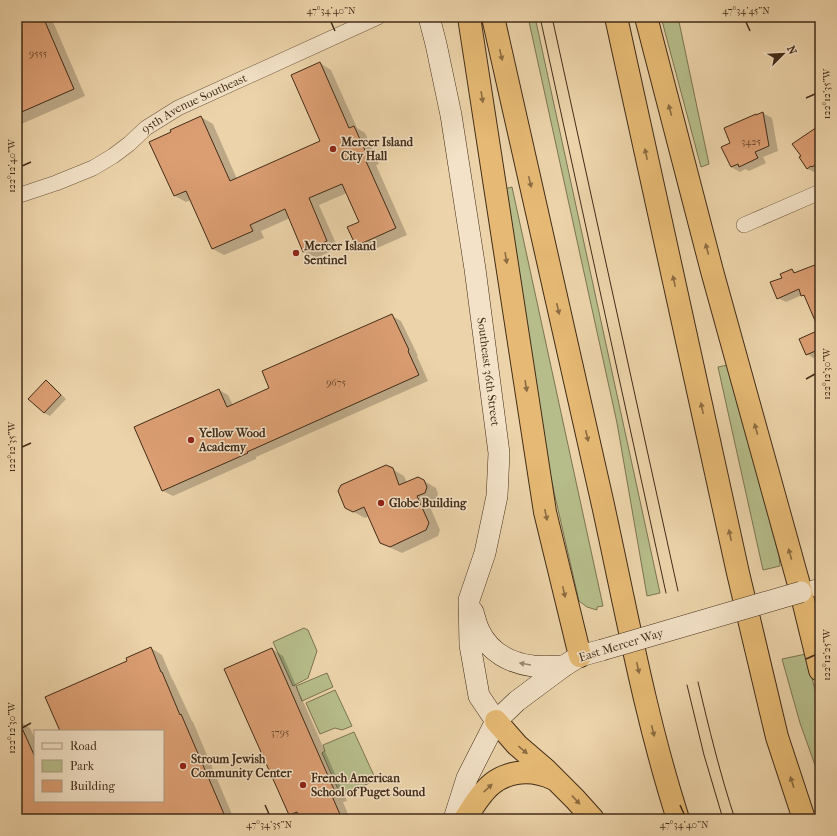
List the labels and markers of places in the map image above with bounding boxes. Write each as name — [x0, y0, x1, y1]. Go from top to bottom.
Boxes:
place label: Mercer Island City Hall — [340, 135, 414, 164]
marker: Mercer Island City Hall — [328, 144, 338, 154]
place label: Mercer Island Sentinel — [303, 239, 377, 267]
marker: Mercer Island Sentinel — [291, 248, 301, 258]
place label: Yellow Wood Academy — [198, 426, 266, 455]
marker: Yellow Wood Academy — [186, 435, 196, 445]
place label: Globe Building — [389, 496, 467, 511]
marker: Globe Building — [376, 498, 386, 508]
place label: Stroum Jewish Community Center — [191, 752, 293, 781]
marker: Stroum Jewish Community Center — [178, 761, 188, 771]
place label: French American School of Puget Sound — [310, 771, 426, 800]
marker: French American School of Puget Sound — [298, 780, 308, 790]

